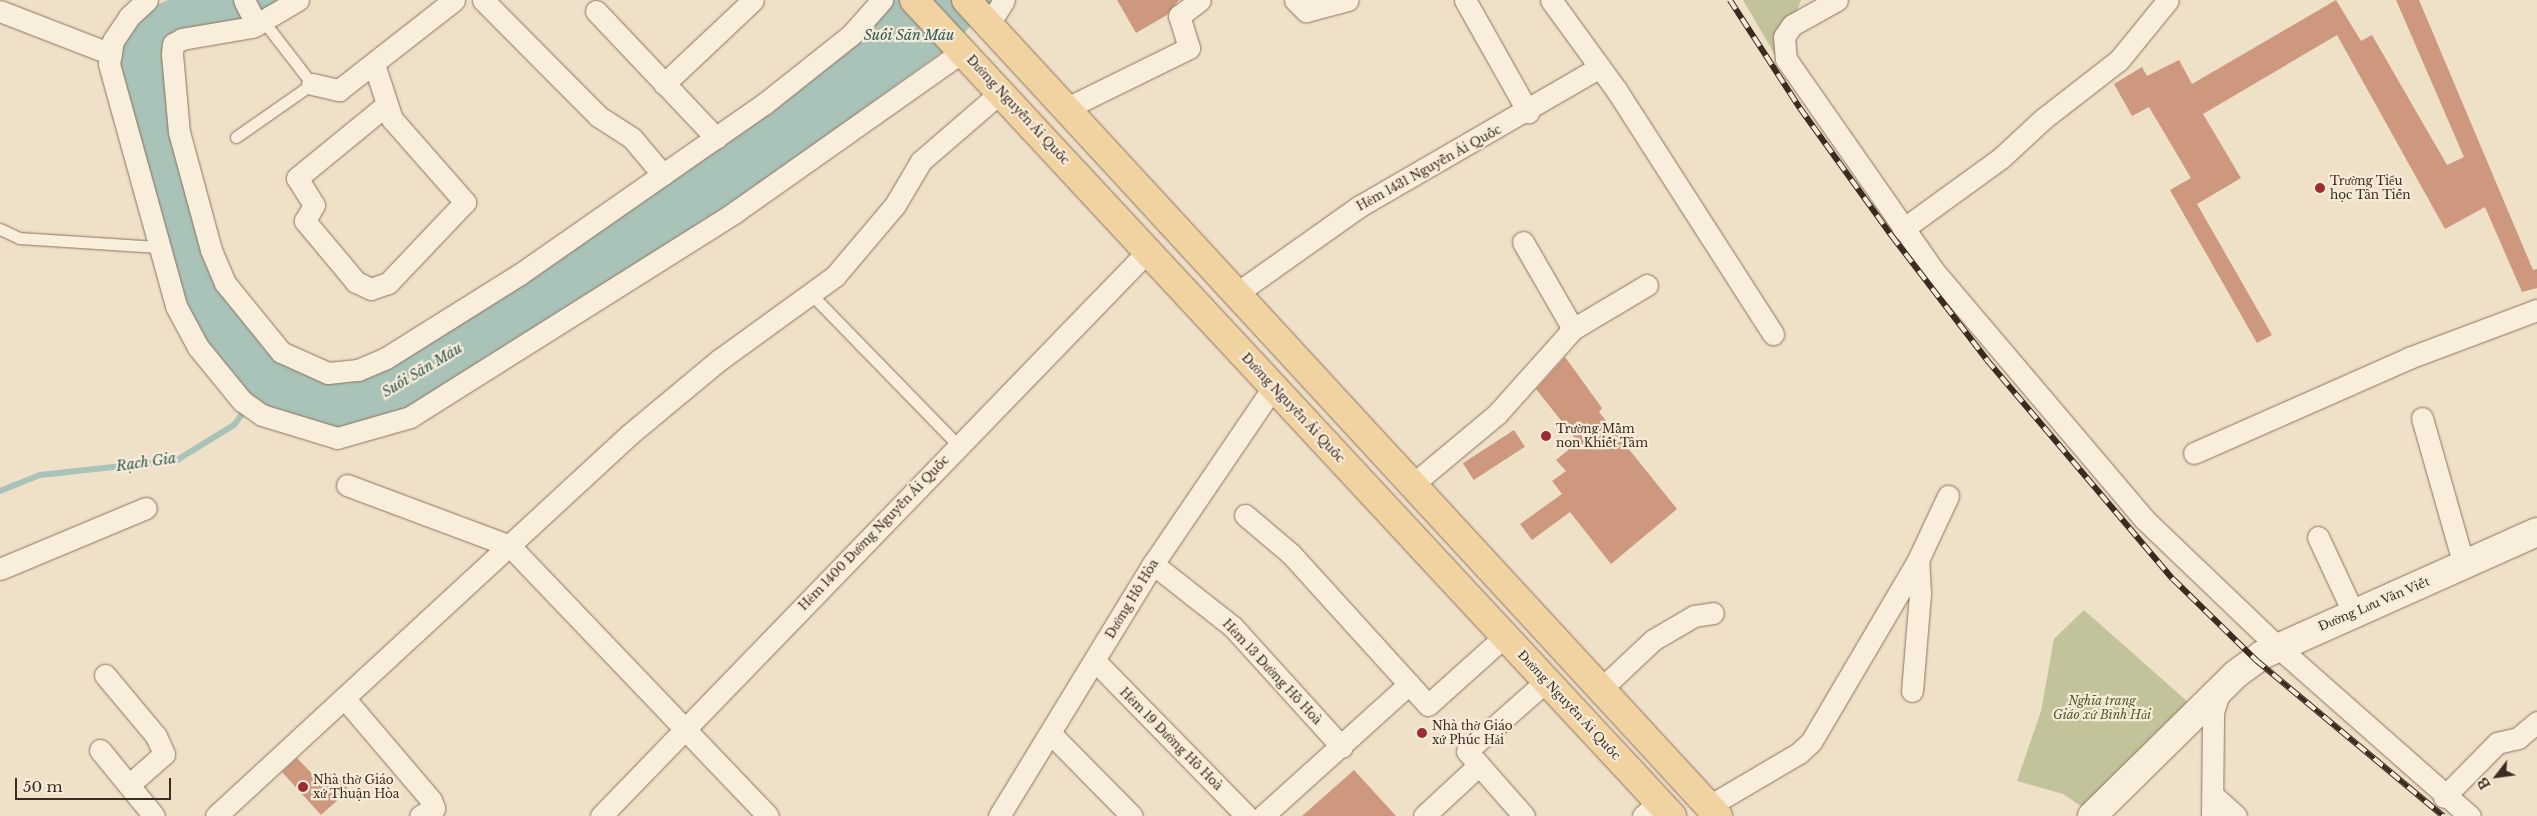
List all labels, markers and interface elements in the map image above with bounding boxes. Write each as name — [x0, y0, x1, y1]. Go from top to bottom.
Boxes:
water label: Suối Săn Máu — [863, 27, 955, 43]
street label: Đường Nguyễn Ái Quốc — [963, 52, 1073, 168]
street label: Hẻm 1431 Nguyễn Ái Quốc — [1354, 122, 1504, 214]
place label: Trường Tiểu học Tân Tiến — [2330, 174, 2411, 202]
marker: Trường Tiểu học Tân Tiến — [2314, 182, 2326, 194]
water label: Suối Săn Máu — [378, 339, 466, 401]
street label: Đường Nguyễn Ái Quốc — [1238, 350, 1348, 466]
place label: Trường Mầm non Khiết Tâm — [1556, 422, 1648, 450]
marker: Trường Mầm non Khiết Tâm — [1540, 430, 1552, 442]
water label: Rạch Gia — [115, 449, 177, 475]
street label: Hẻm 1400 Đường Nguyễn Ái Quốc — [796, 452, 952, 614]
street label: Đường Hồ Hòa — [1103, 557, 1161, 641]
street label: Đường Lưu Văn Viết — [2316, 574, 2432, 634]
street label: Hẻm 13 Đường Hồ Hoà — [1219, 616, 1325, 728]
street label: Đường Nguyễn Ái Quốc — [1514, 647, 1624, 763]
street label: Hẻm 19 Đường Hồ Hoà — [1117, 685, 1225, 793]
park label: Nghĩa trang Giáo xứ Bình Hải — [2053, 694, 2151, 722]
place label: Nhà thờ Giáo xứ Phúc Hải — [1432, 719, 1513, 747]
marker: Nhà thờ Giáo xứ Phúc Hải — [1416, 727, 1428, 739]
north arrow — [2472, 751, 2522, 801]
scale bar — [18, 768, 174, 800]
place label: Nhà thờ Giáo xứ Thuận Hòa — [313, 773, 400, 801]
text: B — [2473, 774, 2495, 793]
text: 50 m — [23, 777, 63, 796]
marker: Nhà thờ Giáo xứ Thuận Hòa — [297, 781, 309, 793]

